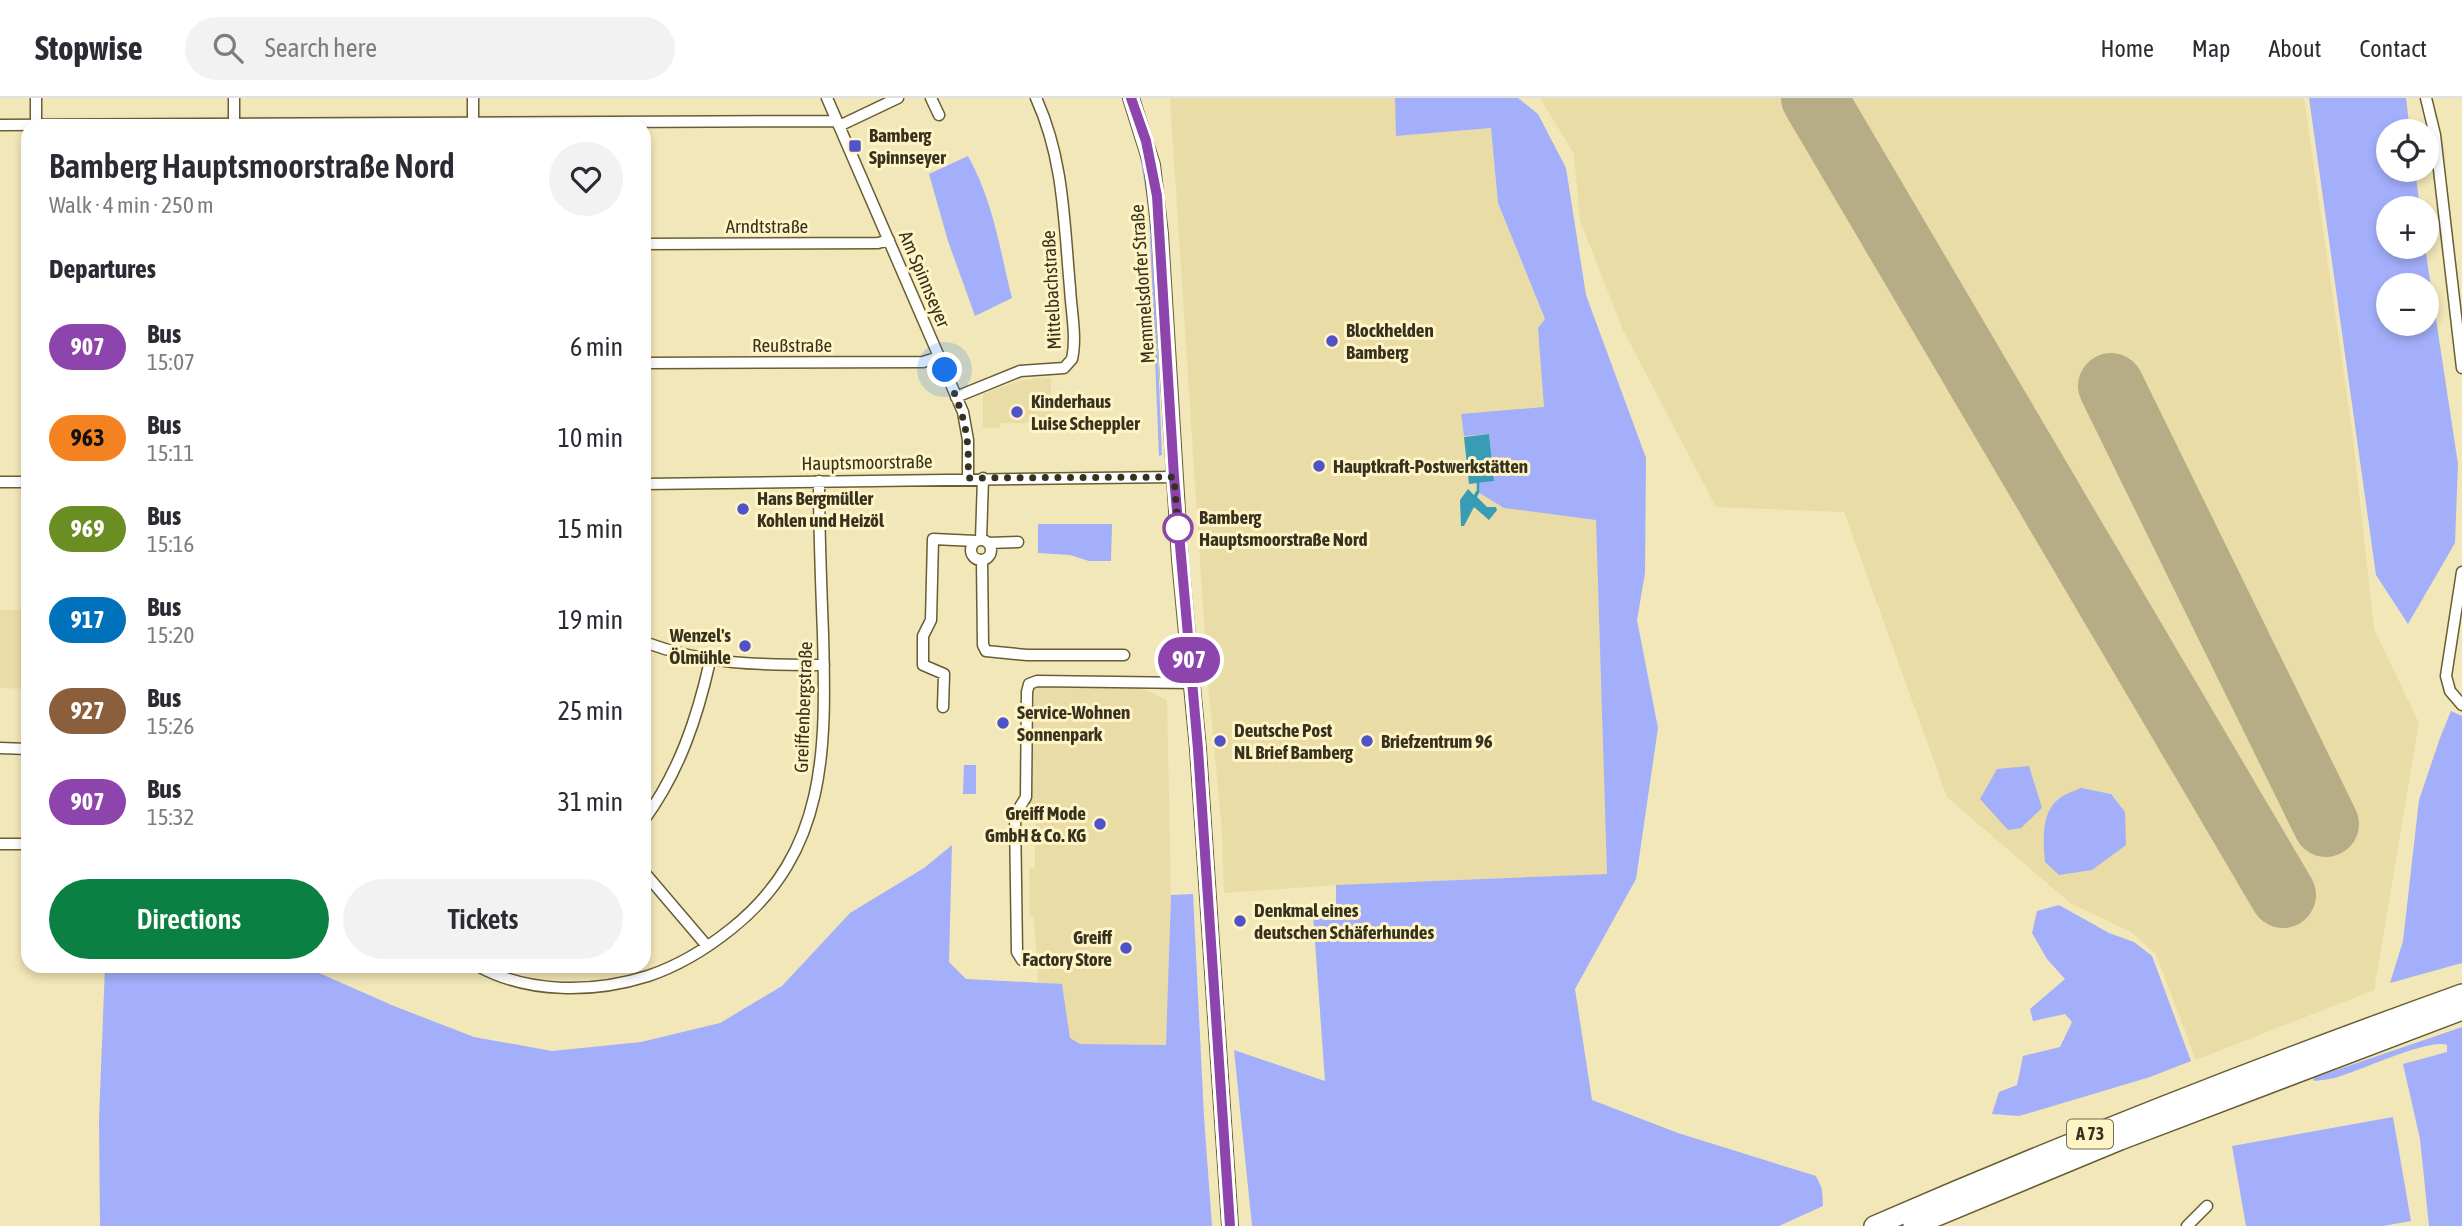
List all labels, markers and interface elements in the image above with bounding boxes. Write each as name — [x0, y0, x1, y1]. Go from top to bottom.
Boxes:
search box — [185, 17, 675, 80]
text: Stopwise — [35, 29, 143, 67]
icon: search — [209, 29, 247, 67]
text: Search here — [265, 33, 377, 63]
text: Home — [2100, 35, 2154, 62]
text: Map — [2192, 35, 2230, 62]
text: About — [2268, 35, 2321, 62]
text: Contact — [2359, 35, 2427, 62]
map controls — [2376, 119, 2439, 336]
button: locate — [2376, 119, 2439, 182]
place label: Bamberg Spinnseyer — [869, 124, 946, 168]
marker: Bamberg Spinnseyer — [847, 138, 863, 154]
button: heart — [549, 142, 623, 216]
text: Bamberg Hauptsmoorstraße Nord — [49, 147, 455, 185]
text: Walk · 4 min · 250 m — [49, 192, 213, 218]
button: + — [2376, 196, 2439, 259]
street label: Memmelsdorfer Straße — [1125, 204, 1159, 364]
street label: Arndtstraße — [726, 215, 808, 237]
street label: Am Spinnseyer — [895, 228, 955, 331]
street label: Mittelbachstraße — [1037, 230, 1065, 350]
text: Departures — [49, 254, 156, 284]
button: − — [2376, 273, 2439, 336]
text: Bus — [147, 319, 181, 349]
place label: Blockhelden Bamberg — [1346, 319, 1434, 363]
text: 6 min — [570, 332, 623, 362]
text: 907 — [71, 333, 104, 360]
marker: Blockhelden Bamberg — [1324, 333, 1340, 349]
street label: Reußstraße — [752, 334, 832, 356]
text: 15:07 — [147, 349, 195, 375]
your location — [927, 352, 962, 387]
place label: Kinderhaus Luise Scheppler — [1031, 390, 1140, 434]
marker: Kinderhaus Luise Scheppler — [1009, 404, 1025, 420]
text: Bus — [147, 410, 181, 440]
text: 10 min — [558, 423, 623, 453]
text: 963 — [71, 424, 104, 451]
text: 15:11 — [147, 440, 194, 466]
street label: Hauptsmoorstraße — [801, 450, 933, 474]
place label: Hauptkraft-Postwerkstätten — [1333, 455, 1528, 477]
marker: Hauptkraft-Postwerkstätten — [1311, 458, 1327, 474]
place label: Hans Bergmüller Kohlen und Heizöl — [757, 487, 885, 531]
text: Bus — [147, 501, 181, 531]
marker: Hans Bergmüller Kohlen und Heizöl — [735, 501, 751, 517]
place label: Bamberg Hauptsmoorstraße Nord — [1199, 506, 1368, 550]
marker: Bamberg Hauptsmoorstraße Nord — [1163, 513, 1193, 543]
text: 15 min — [558, 514, 623, 544]
text: 969 — [71, 515, 104, 542]
text: 15:16 — [147, 531, 194, 557]
text: Bus — [147, 592, 181, 622]
text: 19 min — [558, 605, 623, 635]
text: 917 — [71, 606, 104, 633]
text: 15:20 — [147, 622, 194, 648]
place label: Wenzel's Ölmühle — [669, 624, 731, 668]
line badge: 907 — [1149, 637, 1229, 683]
marker: Wenzel's Ölmühle — [737, 638, 753, 654]
street label: Greiffenbergstraße — [790, 641, 816, 773]
text: 907 — [1172, 646, 1206, 673]
text: Bus — [147, 683, 181, 713]
text: 25 min — [558, 696, 623, 726]
text: 927 — [71, 697, 104, 724]
place label: Service-Wohnen Sonnenpark — [1017, 701, 1130, 745]
text: 15:26 — [147, 713, 194, 739]
marker: Service-Wohnen Sonnenpark — [995, 715, 1011, 731]
place label: Deutsche Post NL Brief Bamberg — [1234, 719, 1354, 763]
place label: Briefzentrum 96 — [1381, 730, 1493, 752]
marker: Deutsche Post NL Brief Bamberg — [1212, 733, 1228, 749]
marker: Briefzentrum 96 — [1359, 733, 1375, 749]
text: Bus — [147, 774, 181, 804]
text: 31 min — [558, 787, 623, 817]
text: 907 — [71, 788, 104, 815]
place label: Greiff Mode GmbH & Co. KG — [985, 802, 1086, 846]
text: 15:32 — [147, 804, 194, 830]
marker: Greiff Mode GmbH & Co. KG — [1092, 816, 1108, 832]
button: Directions — [49, 879, 329, 959]
button: Tickets — [343, 879, 623, 959]
place label: Denkmal eines deutschen Schäferhundes — [1254, 899, 1434, 943]
marker: Denkmal eines deutschen Schäferhundes — [1232, 913, 1248, 929]
place label: Greiff Factory Store — [1022, 926, 1113, 970]
marker: Greiff Factory Store — [1118, 940, 1134, 956]
road number: A 73 — [2067, 1119, 2113, 1148]

